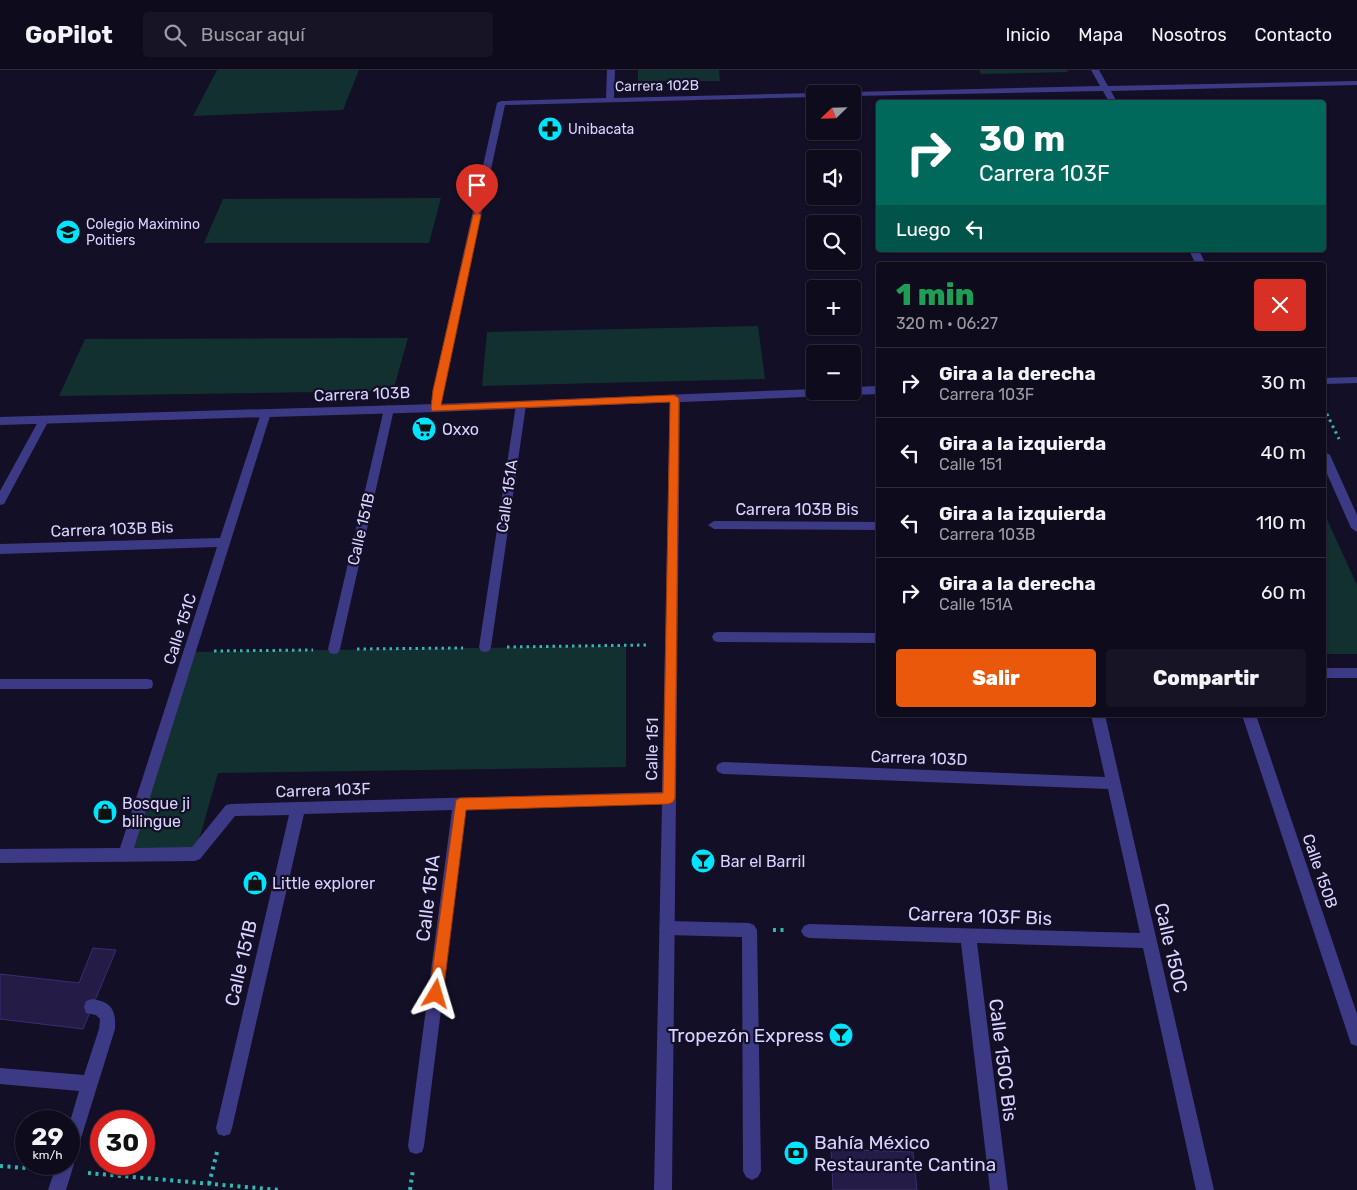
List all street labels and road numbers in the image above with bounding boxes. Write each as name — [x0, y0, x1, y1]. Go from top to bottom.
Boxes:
street label: Carrera 102B — [615, 77, 699, 95]
street label: Carrera 103B — [313, 383, 411, 405]
street label: Calle 151A — [492, 458, 522, 534]
street label: Calle 151B — [343, 491, 379, 567]
street label: Carrera 103B Bis — [735, 500, 859, 519]
street label: Carrera 103B Bis — [50, 517, 174, 541]
street label: Calle 151C — [160, 591, 200, 667]
street label: Calle 151 — [642, 717, 662, 781]
street label: Carrera 103D — [870, 747, 968, 769]
street label: Carrera 103F — [275, 779, 371, 801]
street label: Calle 150B — [1298, 831, 1342, 911]
street label: Calle 151A — [411, 853, 445, 943]
street label: Calle 150C — [1149, 901, 1193, 995]
street label: Carrera 103F Bis — [907, 902, 1053, 930]
street label: Calle 151B — [220, 918, 262, 1008]
street label: Calle 150C Bis — [984, 997, 1022, 1123]

